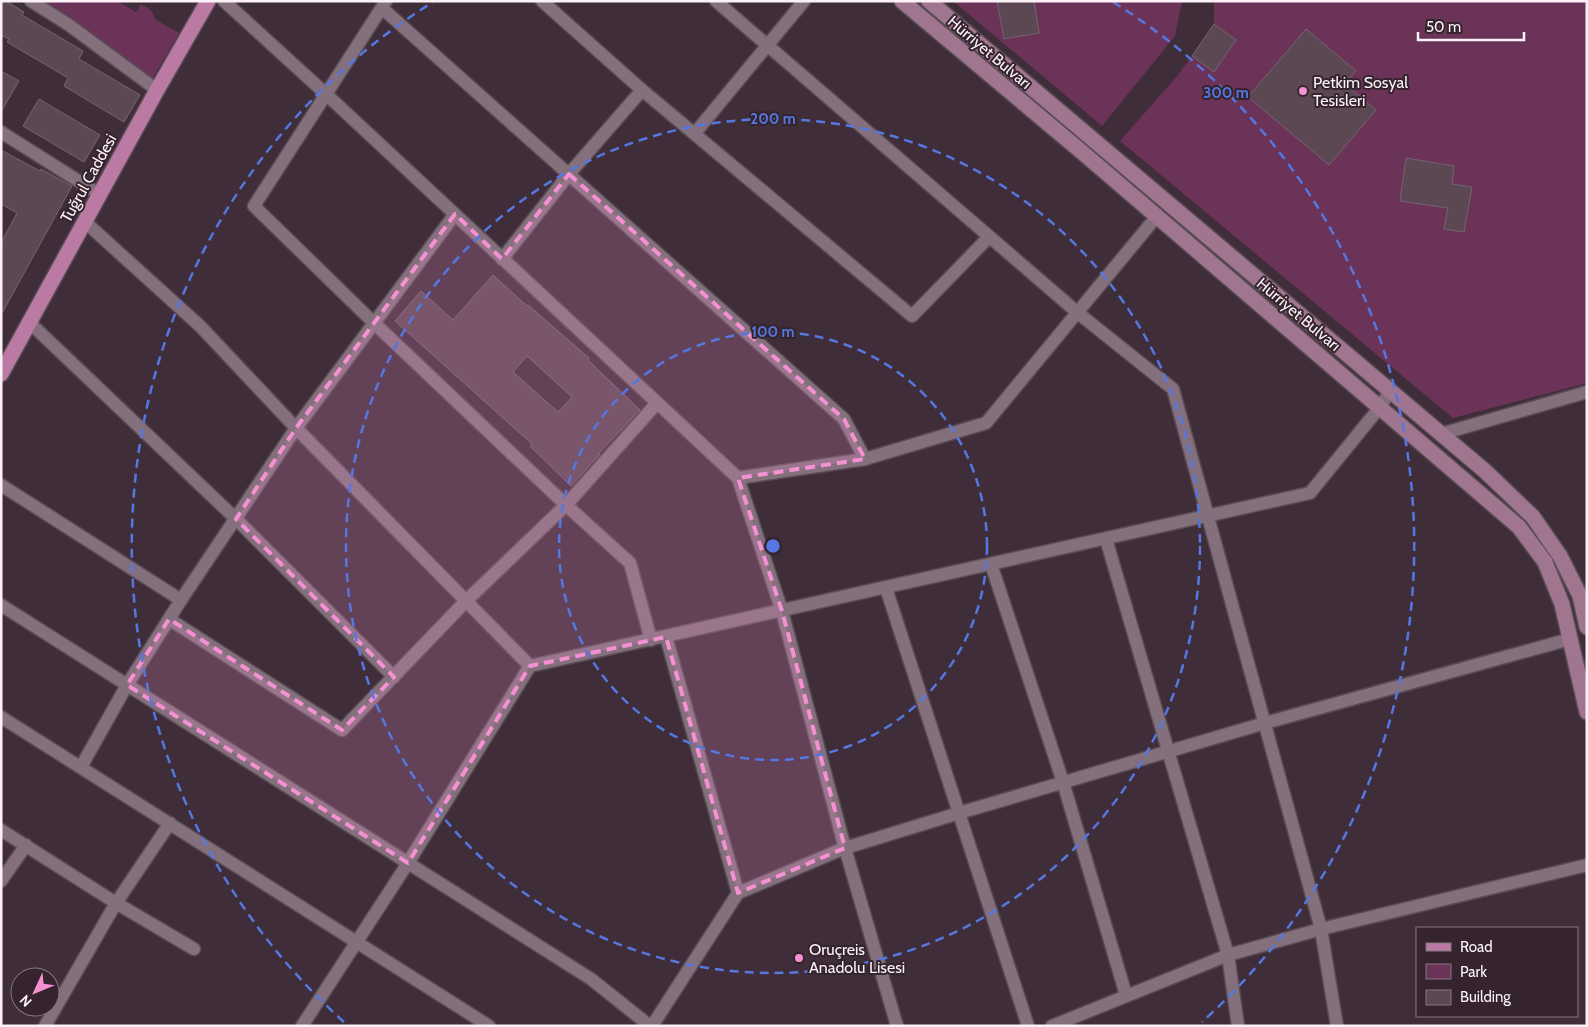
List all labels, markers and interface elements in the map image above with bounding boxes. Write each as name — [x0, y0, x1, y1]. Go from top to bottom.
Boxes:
scale bar — [1418, 10, 1524, 42]
street label: Hürriyet Bulvarı — [944, 12, 1035, 93]
text: 50 m — [1426, 18, 1461, 36]
place label: Petkim Sosyal Tesisleri — [1313, 73, 1408, 110]
text: 300 m — [1203, 84, 1249, 102]
marker: Petkim Sosyal Tesisleri — [1297, 85, 1309, 97]
text: 200 m — [750, 110, 796, 128]
street label: Tuğrul Caddesi — [56, 131, 120, 226]
street label: Hürriyet Bulvarı — [1253, 274, 1344, 355]
text: 100 m — [751, 323, 795, 341]
centre of rings — [764, 537, 782, 555]
legend — [1416, 927, 1578, 1017]
text: Road — [1460, 938, 1493, 956]
place label: Oruçreis Anadolu Lisesi — [809, 940, 905, 977]
marker: Oruçreis Anadolu Lisesi — [793, 952, 805, 964]
text: Park — [1460, 963, 1487, 981]
north arrow — [10, 967, 60, 1017]
text: Building — [1460, 988, 1511, 1006]
text: N — [16, 991, 36, 1011]

